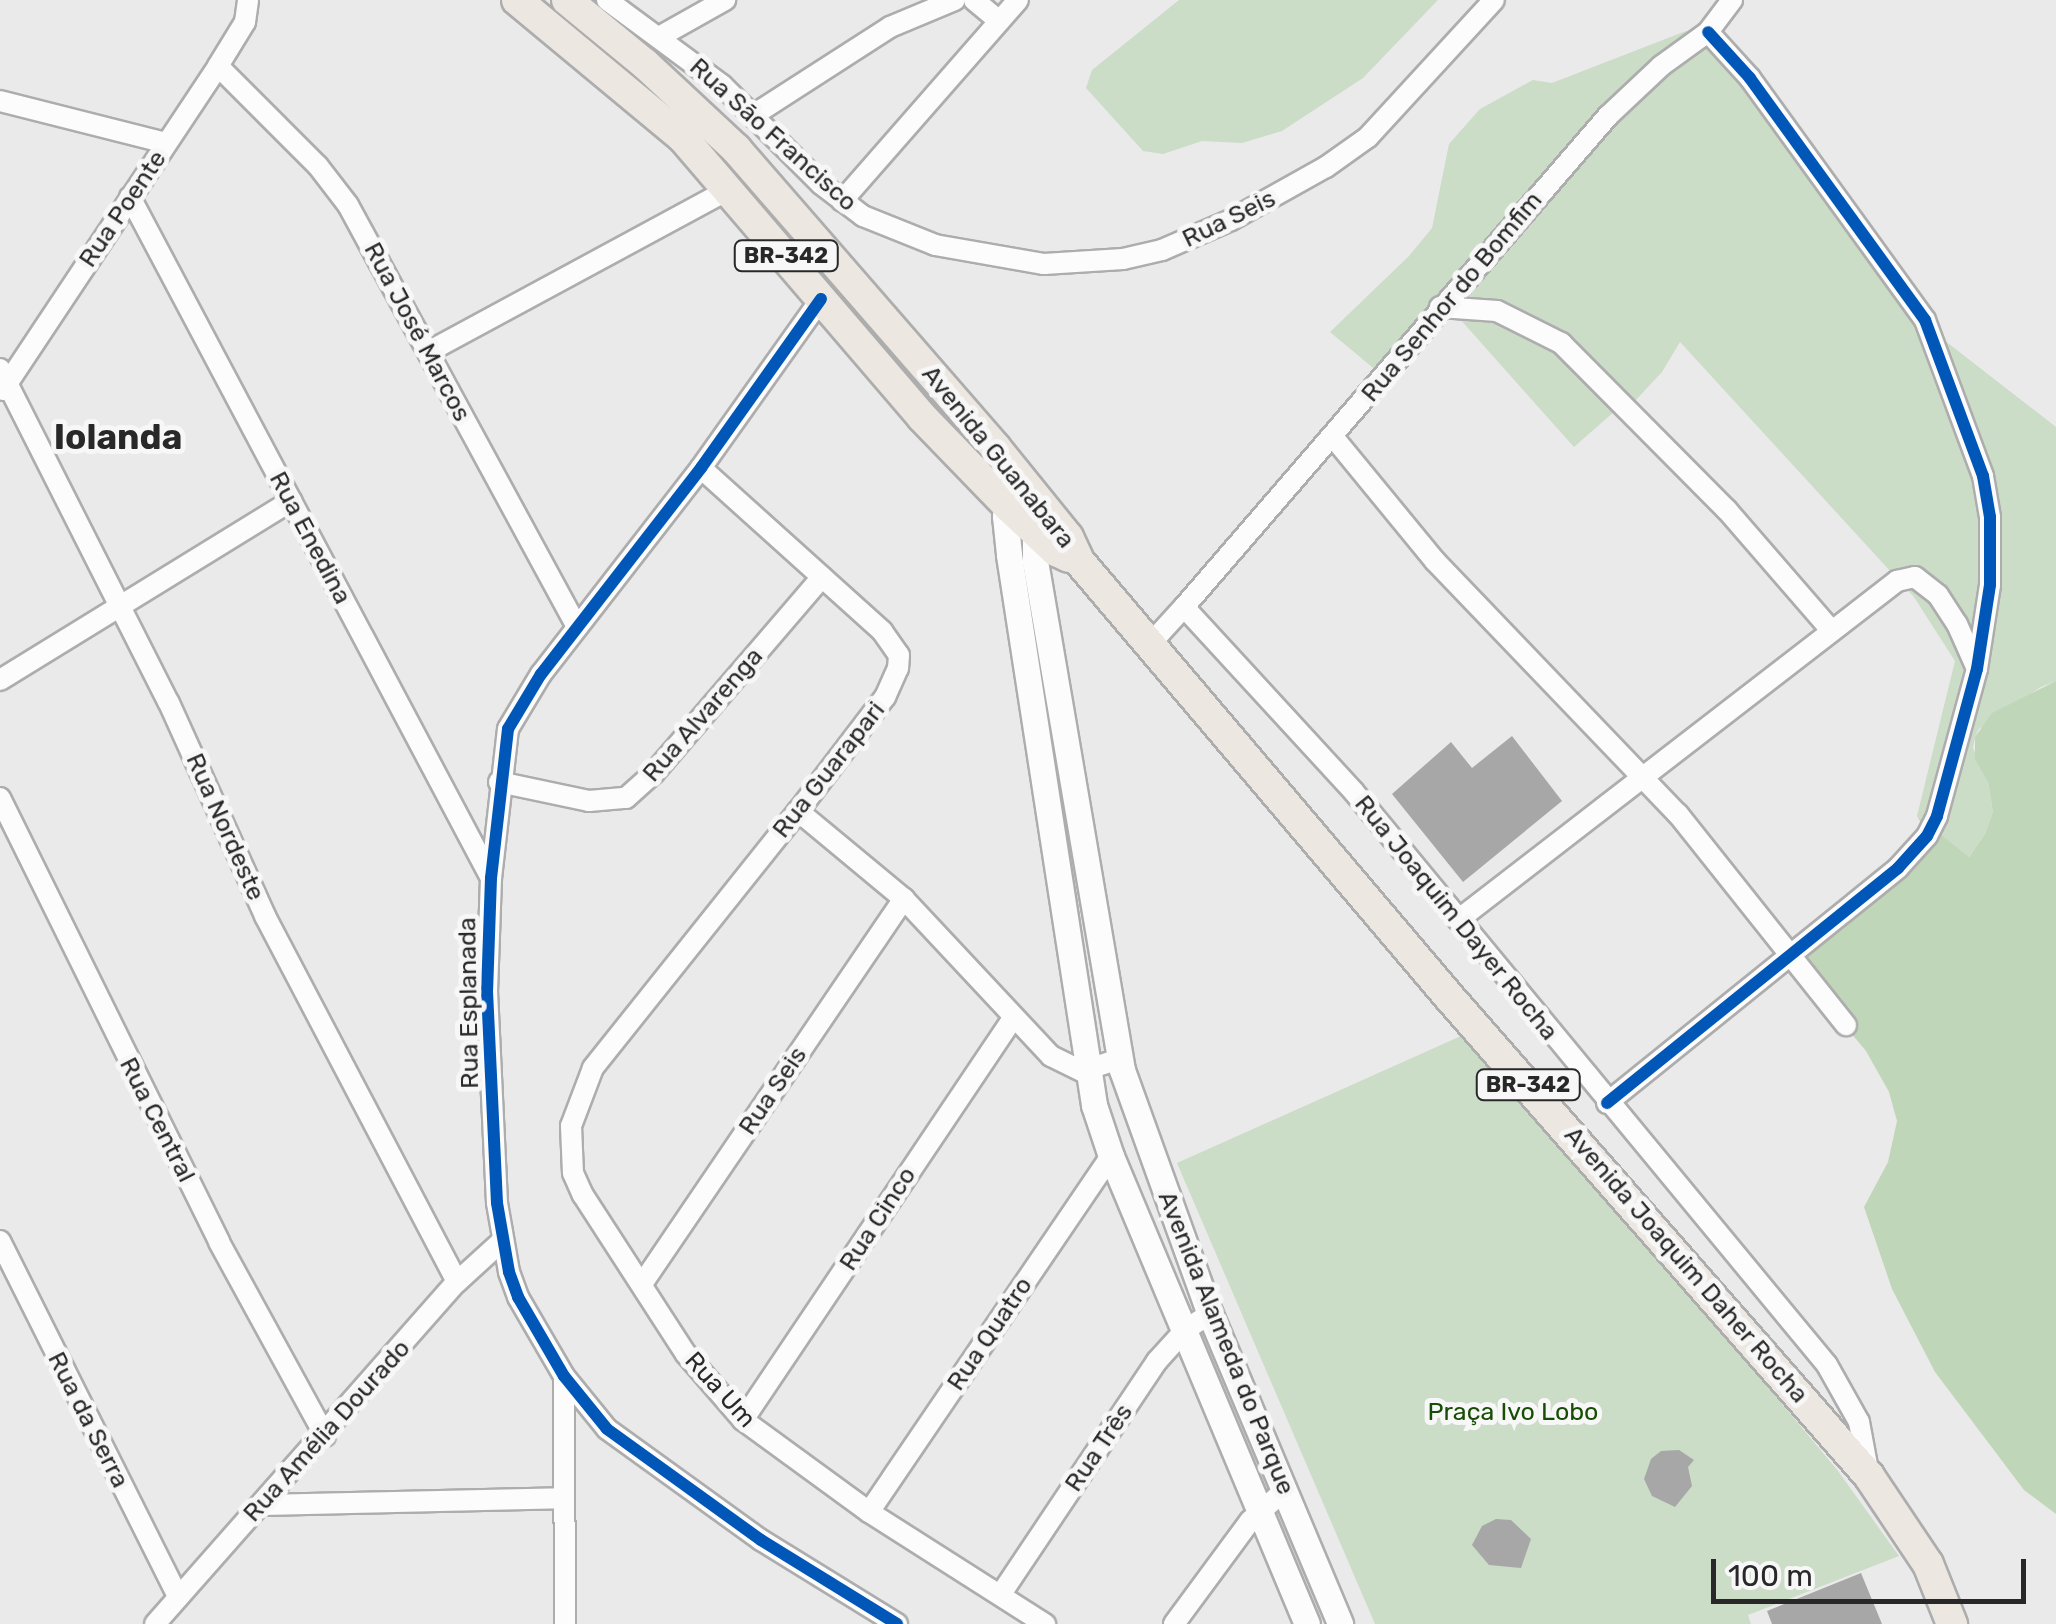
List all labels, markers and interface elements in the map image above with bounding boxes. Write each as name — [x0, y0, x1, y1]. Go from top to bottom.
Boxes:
street label: Rua São Francisco — [683, 52, 863, 218]
street label: Rua Poente — [73, 145, 173, 273]
street label: Rua Seis — [1178, 184, 1280, 254]
street label: Rua Senhor do Bomfim — [1355, 186, 1549, 408]
street label: Rua José Marcos — [357, 237, 477, 427]
road number: BR-342 — [734, 239, 838, 273]
street label: Avenida Guanabara — [915, 360, 1081, 554]
district label: Iolanda — [54, 416, 182, 458]
street label: Rua Enedina — [263, 467, 357, 609]
street label: Rua Alvarenga — [636, 642, 770, 788]
street label: Rua Guarapari — [767, 696, 891, 844]
street label: Rua Nordeste — [179, 749, 271, 905]
street label: Rua Joaquim Dayer Rocha — [1348, 789, 1564, 1047]
street label: Rua Esplanada — [453, 917, 485, 1089]
street label: Rua Seis — [733, 1041, 813, 1141]
street label: Rua Central — [113, 1053, 201, 1187]
road number: BR-342 — [1476, 1068, 1580, 1102]
street label: Avenida Joaquim Daher Rocha — [1558, 1120, 1814, 1410]
street label: Rua Cinco — [833, 1162, 923, 1276]
street label: Avenida Alameda do Parque — [1151, 1187, 1301, 1499]
street label: Rua Quatro — [941, 1272, 1039, 1396]
street label: Rua Amélia Dourado — [237, 1334, 417, 1528]
street label: Rua Um — [678, 1346, 762, 1434]
street label: Rua da Serra — [41, 1347, 135, 1493]
park label: Praça Ivo Lobo — [1428, 1397, 1598, 1427]
street label: Rua Três — [1059, 1398, 1139, 1498]
scale bar — [1716, 1539, 2031, 1601]
text: 100 m — [1728, 1558, 1813, 1594]

